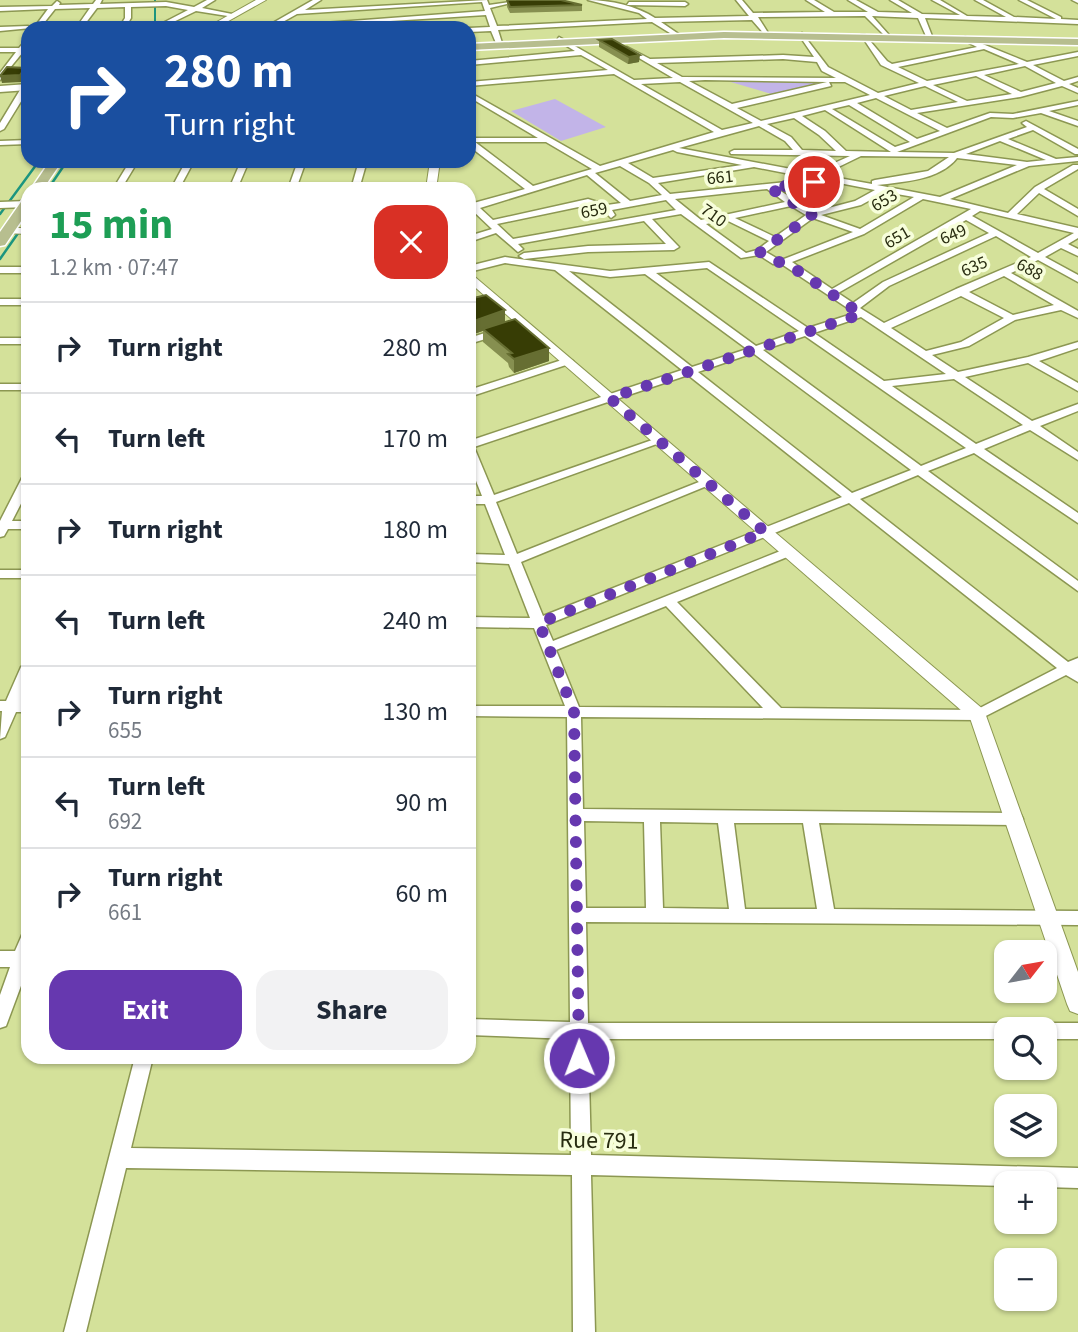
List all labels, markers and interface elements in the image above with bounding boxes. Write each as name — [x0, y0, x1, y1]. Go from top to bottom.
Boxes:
text: 280 m — [164, 37, 293, 107]
icon: right — [49, 49, 140, 140]
text: Turn right — [164, 102, 295, 148]
pin — [784, 152, 844, 212]
icon: arrive — [795, 163, 833, 201]
street label: 661 — [706, 164, 735, 191]
street label: 653 — [866, 183, 902, 218]
text: 15 min — [49, 195, 173, 255]
street label: 659 — [579, 196, 610, 225]
street label: 710 — [696, 197, 732, 233]
button: close — [374, 205, 448, 279]
street label: 649 — [936, 218, 970, 251]
street label: 651 — [879, 220, 915, 255]
street label: 635 — [957, 250, 992, 283]
text: 1.2 km · 07:47 — [49, 251, 179, 284]
street label: 688 — [1012, 252, 1048, 287]
icon: right — [49, 329, 87, 367]
text: Turn right — [108, 329, 223, 366]
text: 280 m — [382, 329, 448, 366]
icon: left — [49, 420, 87, 458]
text: Turn left — [108, 420, 205, 457]
text: 170 m — [382, 420, 448, 457]
icon: right — [49, 511, 87, 549]
text: Turn right — [108, 511, 223, 548]
text: 180 m — [382, 511, 448, 548]
icon: left — [49, 602, 87, 640]
text: Turn left — [108, 602, 205, 639]
text: 240 m — [382, 602, 448, 639]
text: Turn right — [108, 677, 223, 714]
icon: right — [49, 693, 87, 731]
text: 130 m — [382, 693, 448, 730]
text: 655 — [108, 714, 142, 747]
text: Turn left — [108, 768, 205, 805]
icon: left — [49, 784, 87, 822]
text: 90 m — [395, 784, 448, 821]
text: 692 — [108, 805, 142, 838]
text: Turn right — [108, 859, 223, 896]
icon: right — [49, 875, 87, 913]
text: 60 m — [395, 875, 448, 912]
text: 661 — [108, 896, 142, 929]
north arrow — [994, 940, 1057, 1003]
map controls — [994, 940, 1057, 1311]
button: Exit — [49, 970, 242, 1050]
button: Share — [256, 970, 448, 1050]
button: search — [994, 1017, 1057, 1080]
position arrow — [542, 1021, 616, 1095]
button: layers — [994, 1094, 1057, 1157]
street label: Rue 791 — [559, 1122, 639, 1159]
button: + — [994, 1171, 1057, 1234]
button: − — [994, 1248, 1057, 1311]

